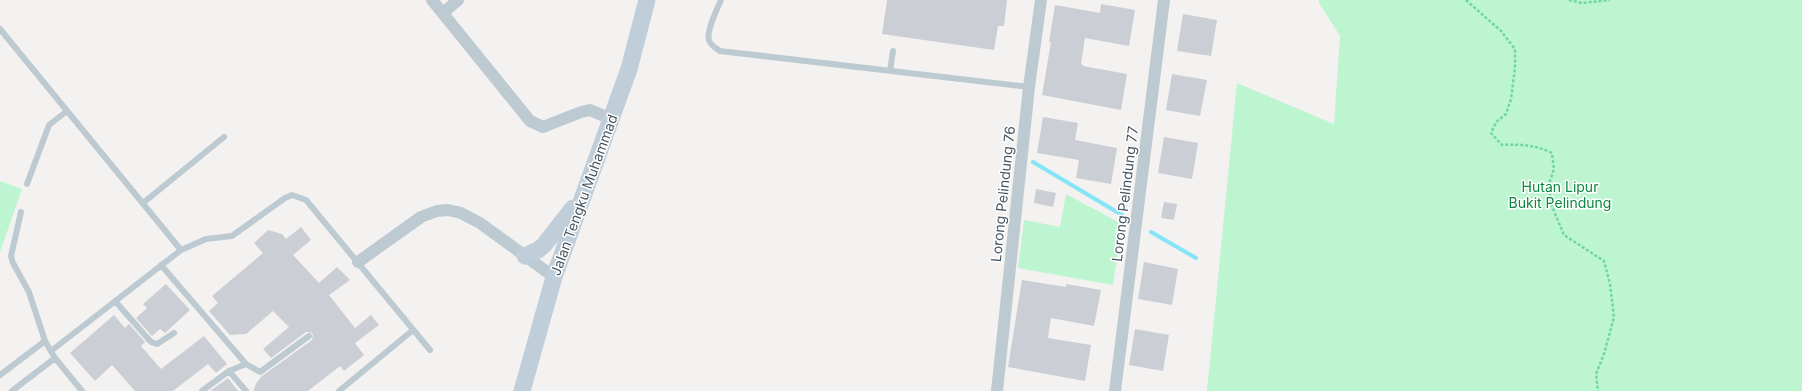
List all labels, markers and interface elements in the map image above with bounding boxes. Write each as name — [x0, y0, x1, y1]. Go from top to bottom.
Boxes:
street label: Jalan Tengku Muhammad — [546, 112, 621, 278]
street label: Lorong Pelindung 76 — [987, 125, 1018, 263]
street label: Lorong Pelindung 77 — [1108, 125, 1141, 263]
park label: Hutan Lipur Bukit Pelindung — [1509, 178, 1611, 211]

